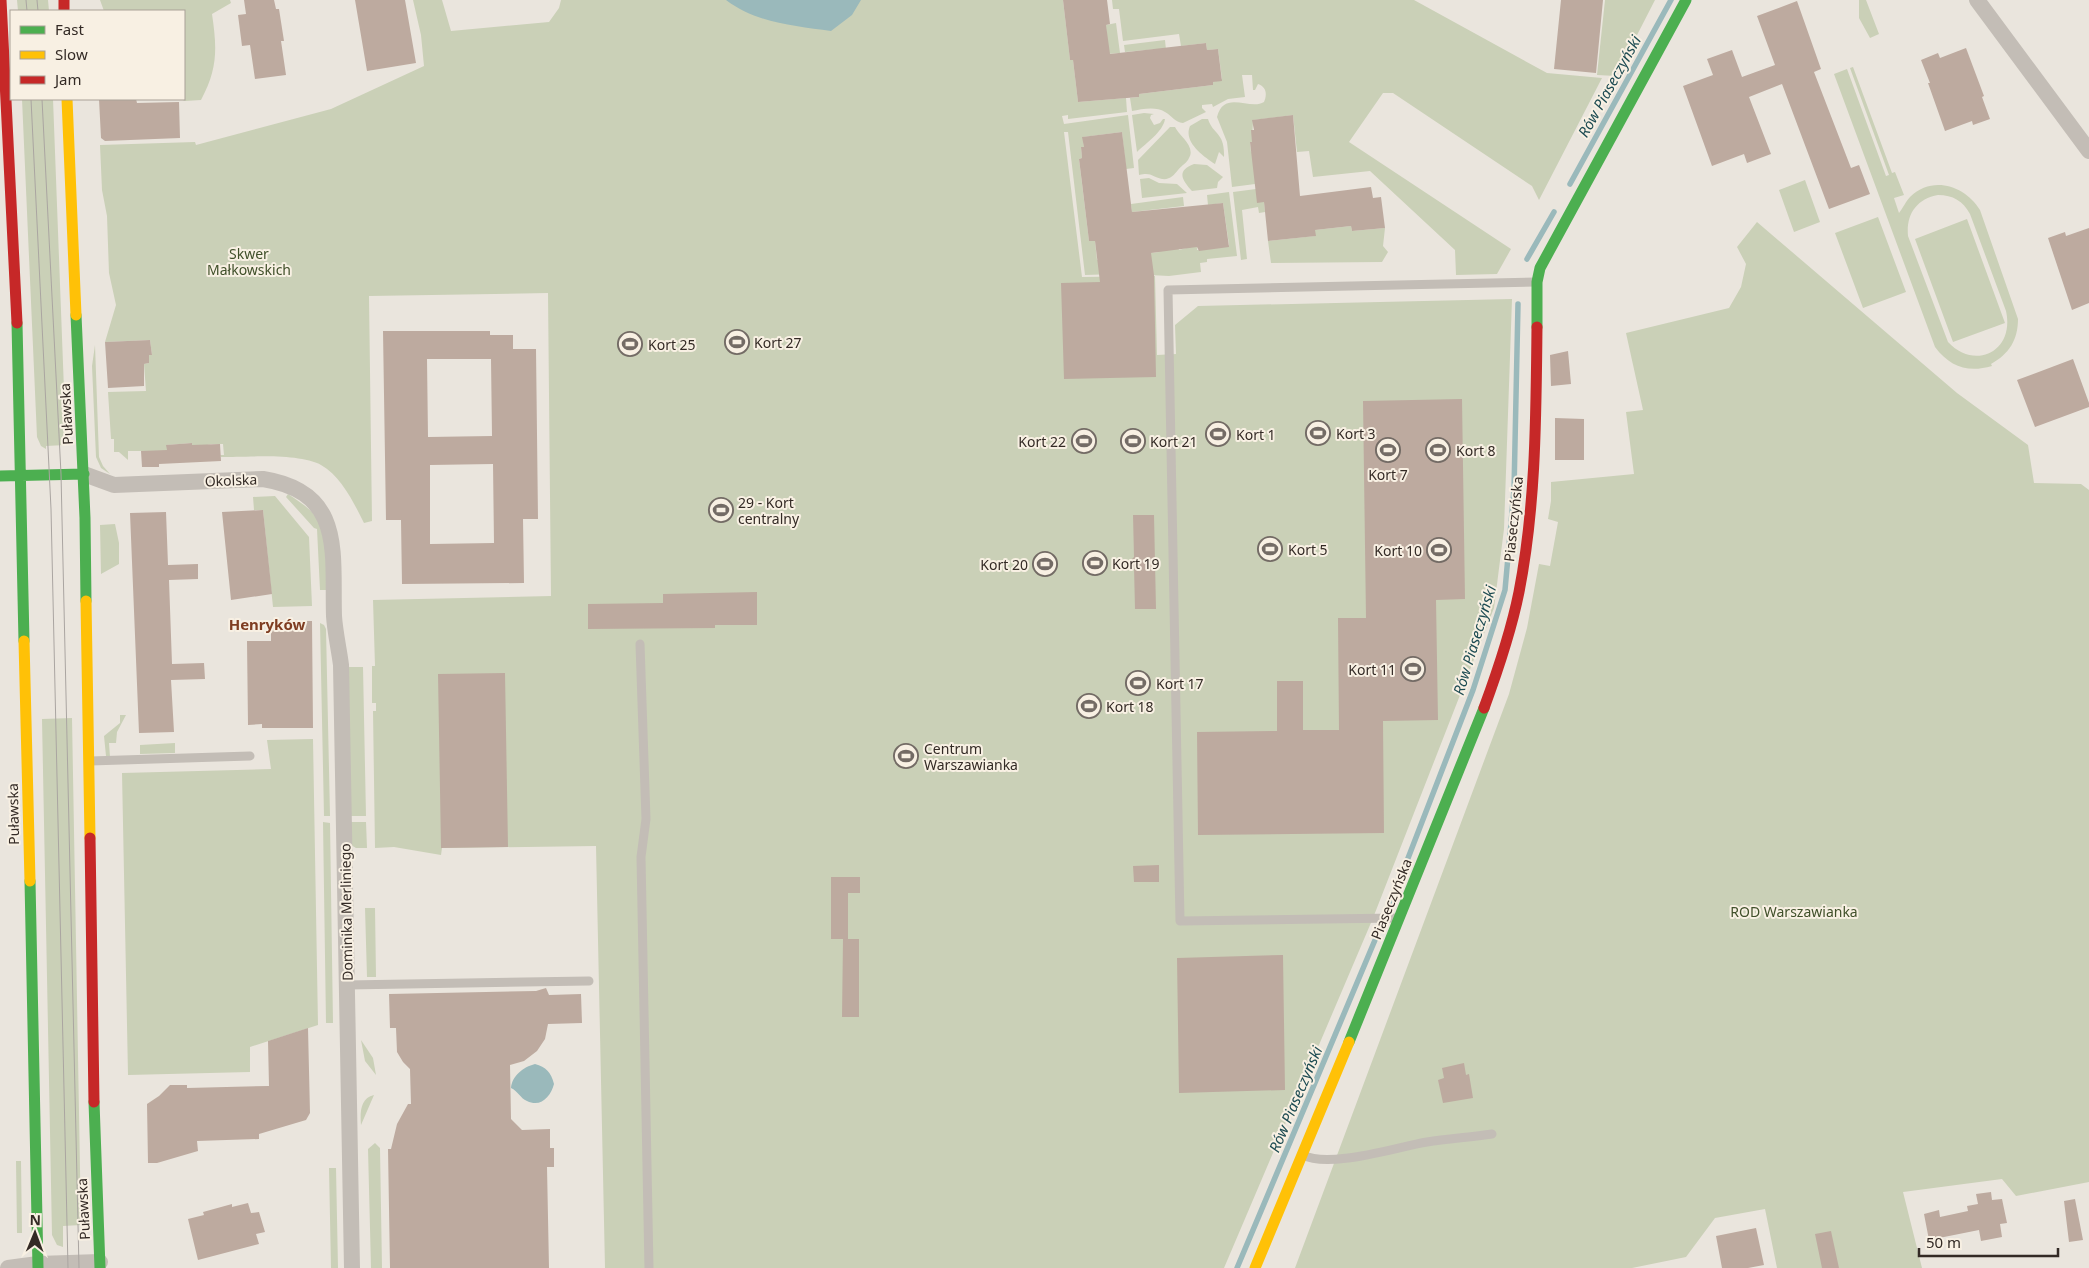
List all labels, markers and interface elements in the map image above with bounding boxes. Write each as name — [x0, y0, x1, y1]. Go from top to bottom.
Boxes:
legend — [10, 10, 185, 100]
text: Fast — [55, 19, 84, 39]
water label: Rów Piaseczyński — [1573, 31, 1646, 140]
text: Slow — [55, 44, 88, 64]
text: Jam — [53, 69, 82, 89]
park label: Skwer Małkowskich — [207, 244, 291, 279]
sports icon: Kort 27 — [724, 329, 750, 355]
sports icon: Kort 25 — [617, 331, 643, 357]
place label: Kort 27 — [754, 333, 802, 352]
place label: Kort 25 — [648, 335, 696, 354]
street label: Puławska — [55, 383, 77, 445]
sports icon: Kort 3 — [1305, 420, 1331, 446]
sports icon: Kort 1 — [1205, 421, 1231, 447]
place label: Kort 3 — [1336, 424, 1376, 443]
place label: Kort 1 — [1236, 425, 1276, 444]
sports icon: Kort 22 — [1071, 428, 1097, 454]
sports icon: Kort 21 — [1120, 428, 1146, 454]
place label: Kort 22 — [1018, 432, 1066, 451]
place label: Kort 21 — [1150, 432, 1198, 451]
sports icon: Kort 7 — [1375, 437, 1401, 463]
sports icon: Kort 8 — [1425, 437, 1451, 463]
place label: Kort 8 — [1456, 441, 1496, 460]
place label: Kort 7 — [1368, 465, 1408, 484]
street label: Okolska — [204, 470, 258, 490]
street label: Piaseczyńska — [1499, 475, 1527, 563]
place label: 29 - Kort centralny — [738, 493, 800, 528]
sports icon: 29 - Kort centralny — [708, 497, 734, 523]
sports icon: Kort 5 — [1257, 536, 1283, 562]
sports icon: Kort 10 — [1426, 537, 1452, 563]
place label: Kort 5 — [1288, 540, 1328, 559]
place label: Kort 10 — [1374, 541, 1422, 560]
sports icon: Kort 19 — [1082, 550, 1108, 576]
sports icon: Kort 20 — [1032, 551, 1058, 577]
place label: Kort 19 — [1112, 554, 1160, 573]
place label: Kort 20 — [980, 555, 1028, 574]
water label: Rów Piaseczyński — [1448, 582, 1500, 697]
district label: Henryków — [229, 614, 305, 634]
sports icon: Kort 11 — [1400, 656, 1426, 682]
place label: Kort 11 — [1348, 660, 1396, 679]
sports icon: Kort 17 — [1125, 670, 1151, 696]
place label: Kort 17 — [1156, 674, 1204, 693]
sports icon: Kort 18 — [1076, 693, 1102, 719]
place label: Kort 18 — [1106, 697, 1154, 716]
place label: Centrum Warszawianka — [924, 739, 1018, 774]
sports icon: Centrum Warszawianka — [893, 743, 919, 769]
street label: Puławska — [3, 783, 23, 845]
street label: Dominika Merliniego — [335, 843, 357, 981]
street label: Piaseczyńska — [1366, 856, 1416, 942]
park label: ROD Warszawianka — [1730, 902, 1858, 921]
water label: Rów Piaseczyński — [1264, 1042, 1327, 1155]
street label: Puławska — [72, 1178, 94, 1240]
north arrow — [10, 1208, 60, 1258]
text: N — [29, 1210, 41, 1229]
scale bar — [1919, 1226, 2058, 1258]
text: 50 m — [1926, 1232, 1961, 1252]

